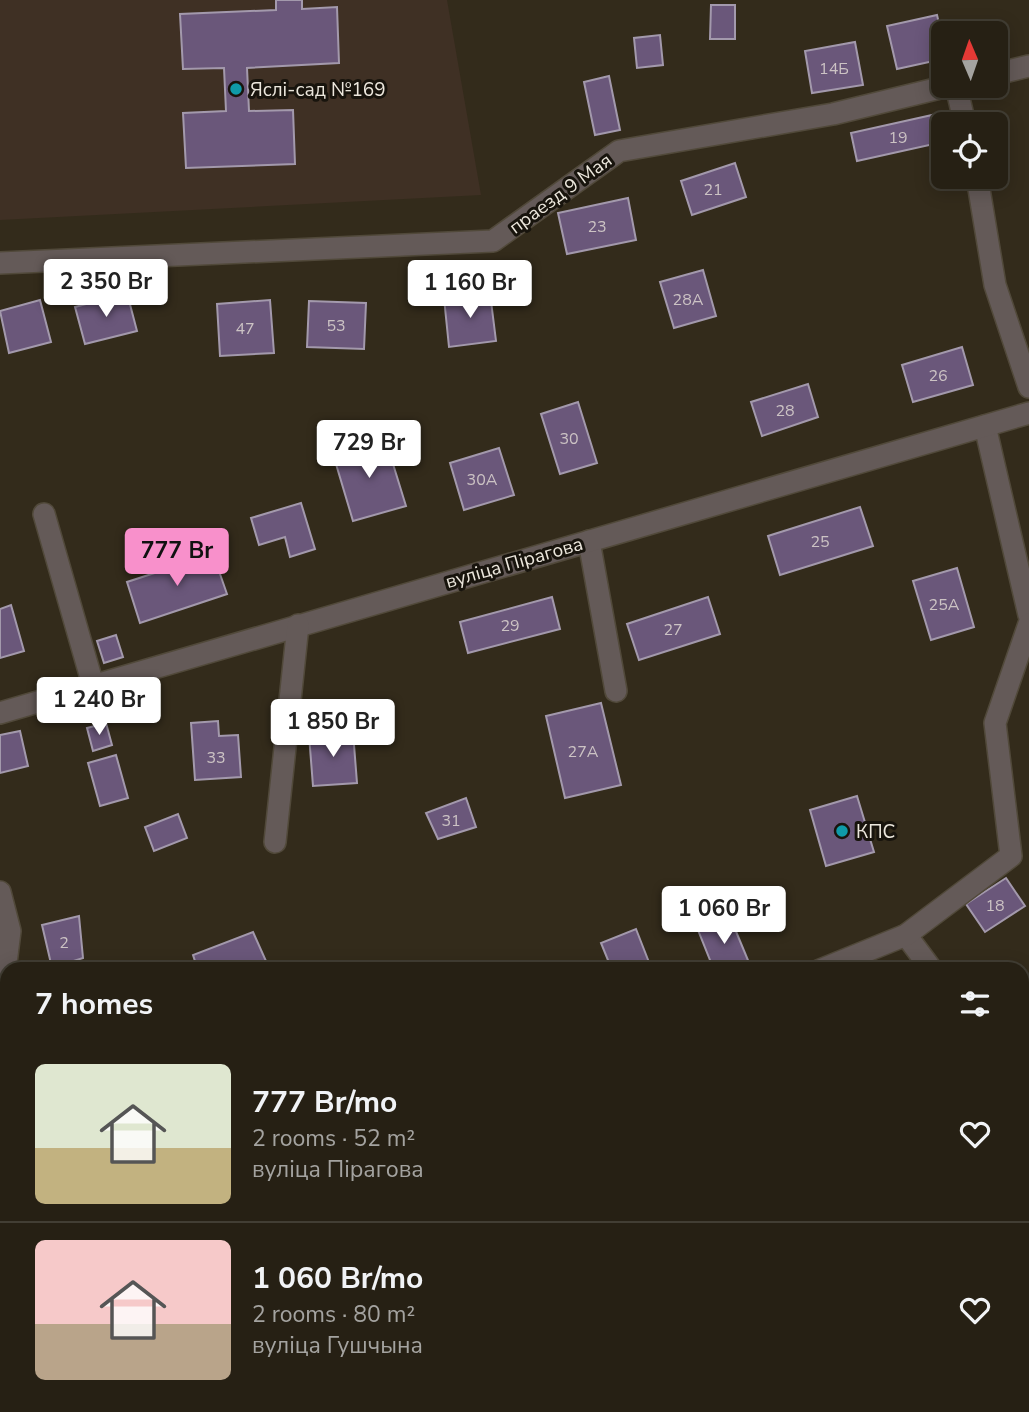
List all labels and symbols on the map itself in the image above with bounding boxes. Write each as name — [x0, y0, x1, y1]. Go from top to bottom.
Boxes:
north arrow — [931, 21, 1008, 98]
house number: 14Б — [819, 58, 849, 80]
place label: Яслі-сад №169 — [250, 77, 386, 103]
marker: Яслі-сад №169 — [228, 81, 244, 97]
house number: 19 — [888, 127, 908, 149]
street label: праезд 9 Мая — [504, 148, 617, 240]
house number: 21 — [703, 179, 723, 201]
house number: 23 — [587, 216, 607, 238]
pin: 2 350 Br — [34, 260, 178, 319]
pin: 1 160 Br — [398, 260, 542, 320]
house number: 28А — [673, 289, 704, 311]
house number: 53 — [326, 315, 346, 337]
house number: 47 — [235, 318, 255, 340]
house number: 26 — [928, 365, 948, 387]
house number: 28 — [775, 400, 795, 422]
pin: 729 Br — [312, 420, 426, 480]
house number: 30 — [559, 428, 579, 450]
house number: 30А — [467, 469, 498, 491]
pin: 777 Br — [120, 528, 234, 588]
street label: вуліца Пірагова — [442, 531, 586, 595]
house number: 25 — [810, 531, 830, 553]
house number: 25А — [929, 594, 960, 616]
house number: 29 — [500, 615, 520, 637]
house number: 27 — [663, 619, 683, 641]
pin: 1 240 Br — [27, 678, 171, 737]
pin: 1 850 Br — [261, 700, 405, 759]
house number: 27А — [568, 741, 599, 763]
house number: 33 — [206, 747, 226, 769]
house number: 31 — [441, 810, 461, 832]
place label: КПС — [856, 819, 895, 845]
marker: КПС — [834, 823, 850, 839]
pin: 1 060 Br — [652, 886, 796, 946]
house number: 18 — [985, 895, 1005, 917]
house number: 2 — [59, 932, 69, 954]

